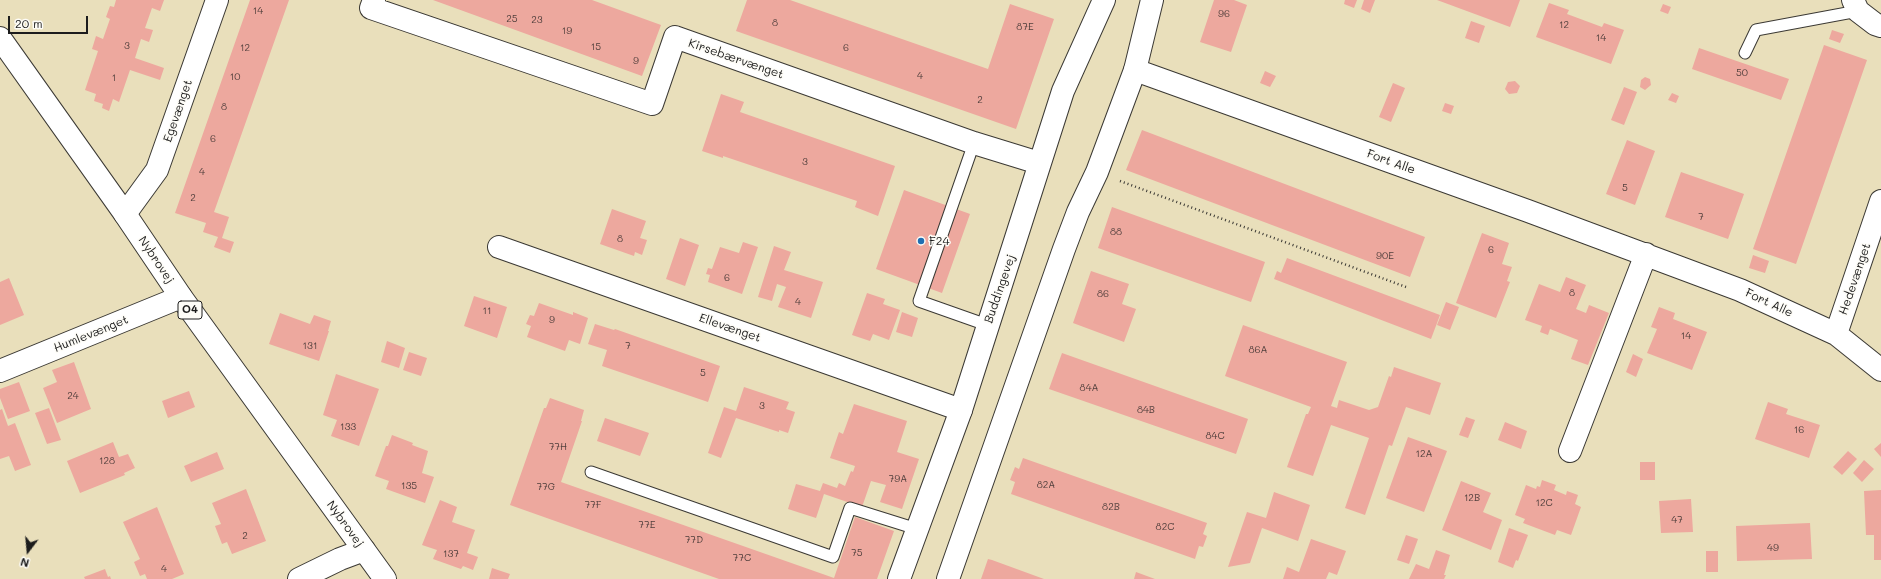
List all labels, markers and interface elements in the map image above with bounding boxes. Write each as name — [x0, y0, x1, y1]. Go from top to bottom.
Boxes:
house number: 14 — [253, 5, 263, 17]
scale bar — [10, 8, 90, 34]
house number: 96 — [1218, 8, 1230, 20]
house number: 25 — [506, 13, 518, 25]
house number: 23 — [531, 14, 543, 26]
text: 20 m — [15, 15, 43, 31]
house number: 8 — [772, 17, 778, 29]
house number: 12 — [1559, 19, 1569, 31]
house number: 87E — [1016, 21, 1034, 33]
house number: 19 — [562, 25, 572, 37]
house number: 14 — [1596, 32, 1606, 44]
street label: Kirsebærvænget — [686, 36, 786, 82]
house number: 3 — [124, 40, 130, 52]
house number: 15 — [591, 41, 601, 53]
house number: 12 — [240, 42, 250, 54]
house number: 6 — [843, 42, 849, 54]
house number: 9 — [633, 55, 639, 67]
house number: 50 — [1736, 67, 1748, 79]
house number: 4 — [917, 70, 923, 82]
house number: 10 — [230, 71, 240, 83]
house number: 1 — [112, 72, 116, 84]
street label: Egevænget — [161, 78, 195, 144]
house number: 2 — [977, 94, 983, 106]
house number: 8 — [221, 101, 227, 113]
house number: 6 — [210, 133, 216, 145]
street label: Fort Alle — [1365, 147, 1417, 177]
house number: 3 — [802, 156, 808, 168]
house number: 4 — [199, 166, 205, 178]
house number: 5 — [1622, 182, 1628, 194]
house number: 2 — [190, 192, 196, 204]
house number: 7 — [1698, 211, 1704, 223]
house number: 88 — [1110, 226, 1122, 238]
house number: 8 — [617, 233, 623, 245]
street label: Nybrovej — [135, 234, 177, 286]
place label: F24 — [929, 234, 949, 248]
marker: F24 — [916, 236, 926, 246]
street label: Hedevænget — [1836, 241, 1874, 317]
house number: 6 — [1488, 244, 1494, 256]
house number: 90E — [1376, 250, 1394, 262]
street label: Buddingevej — [982, 253, 1018, 325]
house number: 6 — [724, 272, 730, 284]
street label: Fort Alle — [1743, 286, 1795, 320]
house number: 8 — [1569, 287, 1575, 299]
house number: 86 — [1097, 288, 1109, 300]
house number: 4 — [795, 296, 801, 308]
road number: O4 — [178, 301, 202, 319]
house number: 11 — [483, 305, 491, 317]
street label: Ellevænget — [697, 311, 763, 345]
street label: Humlevænget — [52, 312, 130, 356]
house number: 9 — [549, 314, 555, 326]
house number: 14 — [1681, 330, 1691, 342]
house number: 131 — [303, 340, 317, 352]
house number: 7 — [625, 340, 631, 352]
house number: 86A — [1248, 344, 1268, 356]
house number: 5 — [700, 367, 706, 379]
house number: 84A — [1080, 382, 1098, 394]
house number: 24 — [67, 390, 79, 402]
house number: 3 — [759, 400, 765, 412]
house number: 84B — [1137, 404, 1155, 416]
house number: 133 — [340, 421, 356, 433]
house number: 16 — [1794, 424, 1804, 436]
house number: 84C — [1205, 430, 1225, 442]
house number: 77H — [549, 441, 567, 453]
house number: 12A — [1416, 448, 1432, 460]
house number: 128 — [99, 455, 115, 467]
house number: 79A — [889, 473, 907, 485]
house number: 82A — [1037, 479, 1055, 491]
house number: 135 — [401, 480, 417, 492]
house number: 77G — [537, 481, 555, 493]
house number: 12B — [1464, 492, 1480, 504]
house number: 12C — [1535, 497, 1553, 509]
street label: Nybrovej — [323, 498, 367, 550]
house number: 77F — [585, 499, 601, 511]
house number: 82B — [1102, 501, 1120, 513]
house number: 47 — [1671, 514, 1683, 526]
house number: 77E — [639, 519, 655, 531]
house number: 82C — [1156, 521, 1174, 533]
house number: 2 — [242, 530, 248, 542]
north arrow — [8, 531, 48, 571]
house number: 77D — [685, 534, 703, 546]
house number: 49 — [1767, 542, 1779, 554]
house number: 75 — [851, 547, 863, 559]
house number: 137 — [443, 548, 459, 560]
house number: 77C — [733, 552, 751, 564]
text: N — [18, 555, 31, 571]
house number: 4 — [161, 563, 167, 575]

